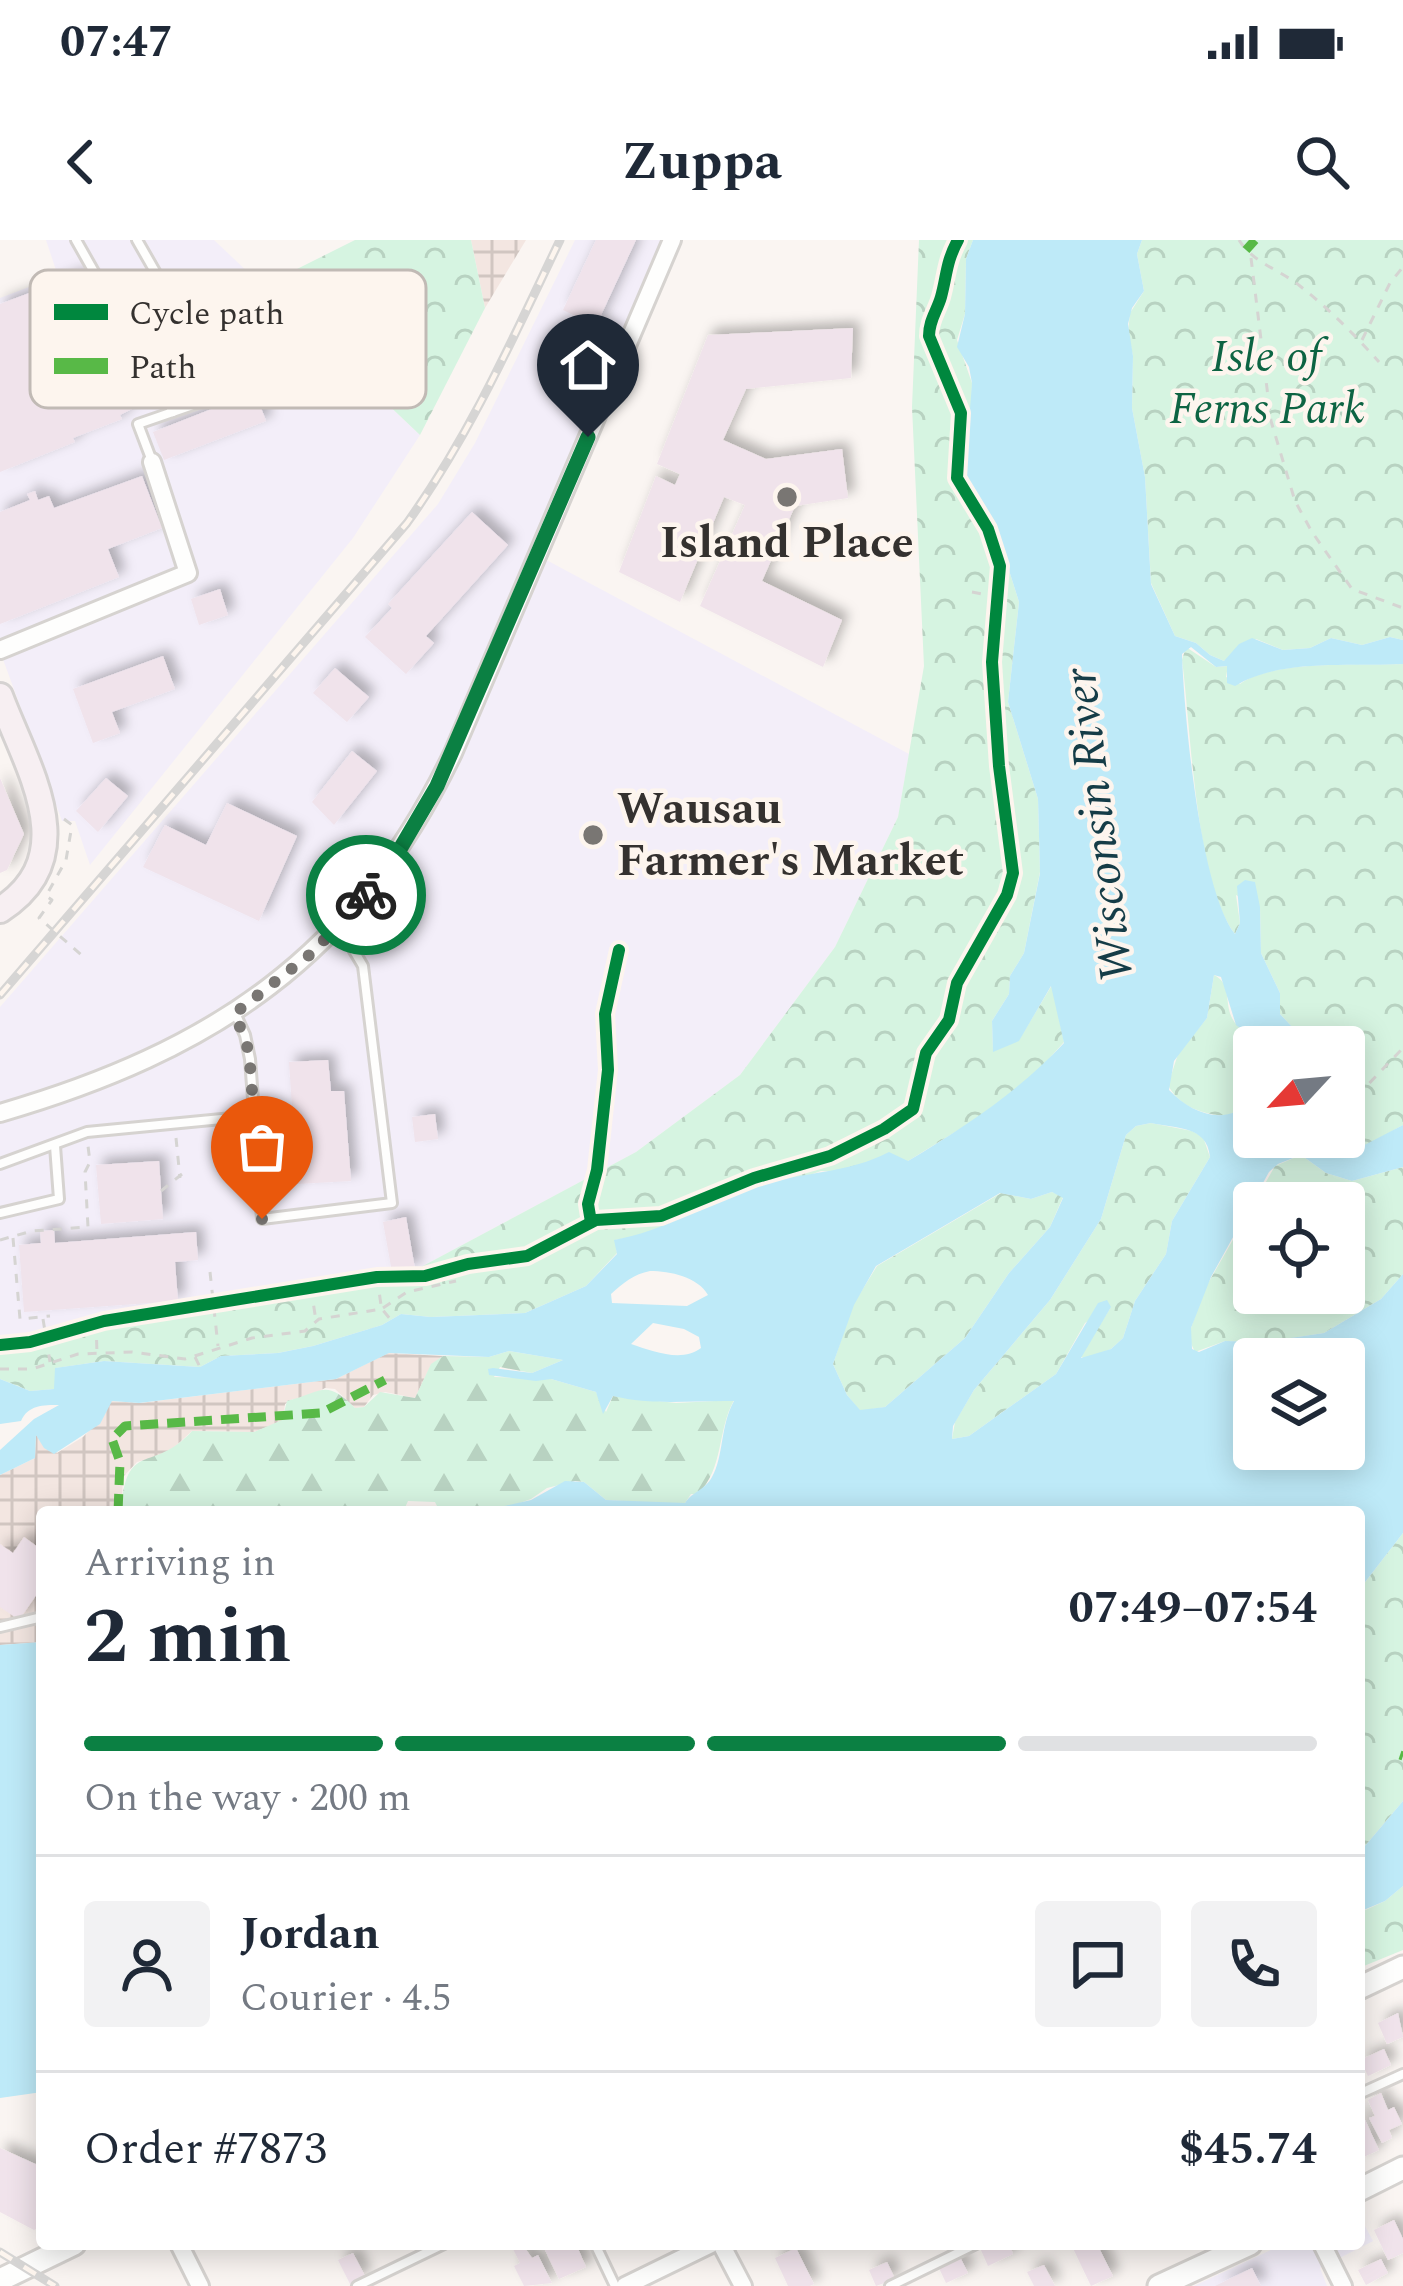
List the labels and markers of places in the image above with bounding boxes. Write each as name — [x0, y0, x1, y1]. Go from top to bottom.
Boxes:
pin — [537, 314, 639, 437]
marker: Island Place — [774, 484, 800, 510]
place label: Island Place — [660, 509, 914, 578]
place label: Wausau Farmer's Market — [617, 775, 964, 896]
marker: Wausau Farmer's Market — [580, 822, 606, 848]
pin — [211, 1096, 313, 1219]

